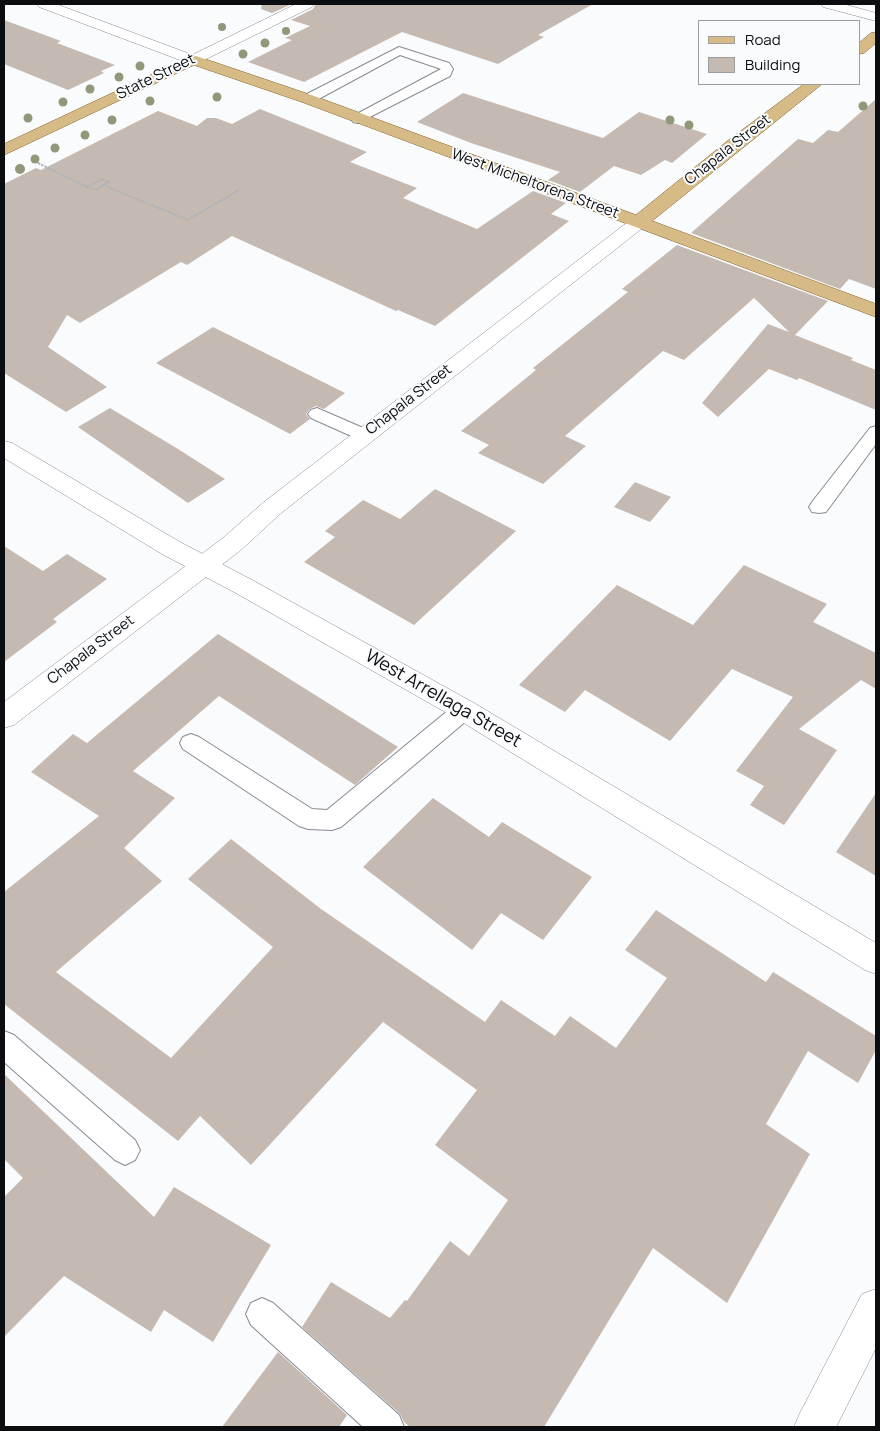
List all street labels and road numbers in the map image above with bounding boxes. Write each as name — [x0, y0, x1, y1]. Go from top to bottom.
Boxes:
street label: State Street — [114, 50, 198, 104]
street label: Chapala Street — [681, 111, 775, 189]
street label: West Micheltorena Street — [449, 145, 621, 223]
street label: Chapala Street — [362, 361, 456, 439]
street label: Chapala Street — [44, 611, 138, 689]
street label: West Arrellaga Street — [361, 645, 525, 753]

